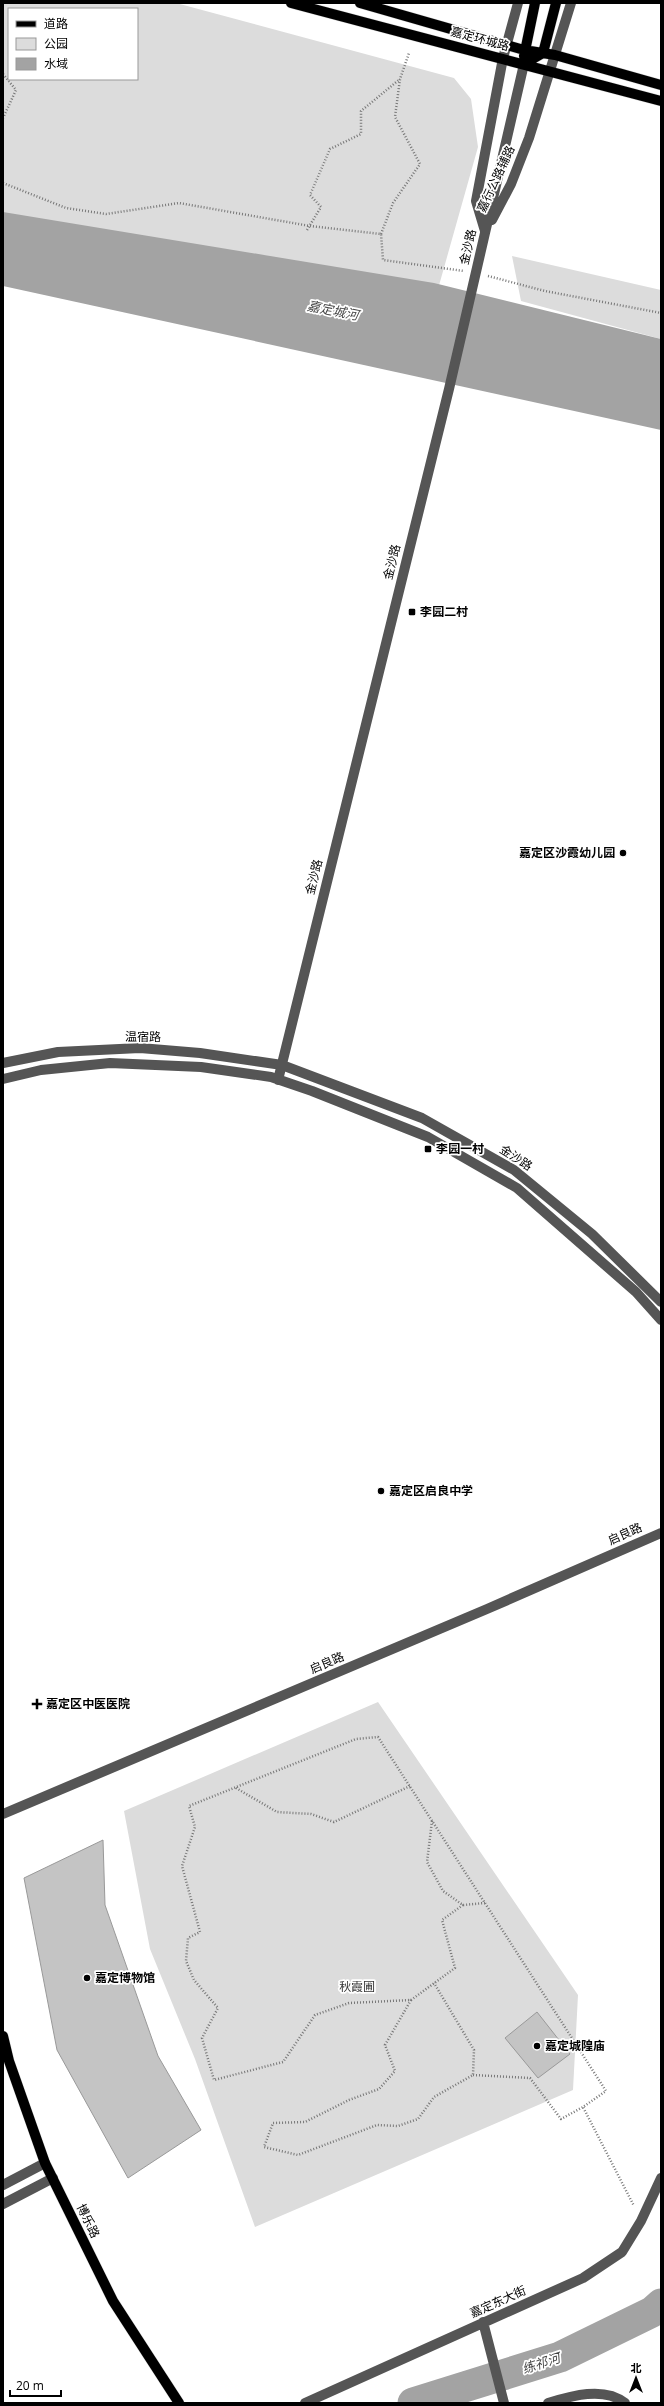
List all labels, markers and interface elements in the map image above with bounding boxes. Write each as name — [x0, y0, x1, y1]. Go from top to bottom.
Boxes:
legend — [8, 8, 138, 80]
text: 道路 — [44, 15, 68, 32]
street label: 嘉定环城路 — [449, 23, 511, 54]
text: 公园 — [44, 35, 68, 52]
text: 水域 — [44, 55, 68, 72]
street label: 嘉行公路辅路 — [473, 143, 518, 215]
street label: 金沙路 — [455, 227, 480, 266]
water label: 嘉定城河 — [306, 296, 363, 324]
street label: 金沙路 — [379, 542, 404, 581]
place label: 李园二村 — [420, 603, 468, 620]
marker: 李园二村 — [407, 607, 417, 617]
place label: 嘉定区沙霞幼儿园 — [519, 844, 615, 861]
marker: 嘉定区沙霞幼儿园 — [618, 848, 628, 858]
street label: 金沙路 — [301, 857, 326, 896]
street label: 温宿路 — [125, 1028, 161, 1045]
place label: 李园一村 — [436, 1140, 484, 1157]
street label: 金沙路 — [497, 1141, 536, 1175]
marker: 李园一村 — [423, 1144, 433, 1154]
place label: 嘉定区启良中学 — [389, 1482, 473, 1499]
marker: 嘉定区启良中学 — [376, 1486, 386, 1496]
street label: 启良路 — [605, 1518, 645, 1549]
street label: 启良路 — [307, 1648, 347, 1677]
place label: 嘉定区中医医院 — [46, 1695, 130, 1712]
marker: 嘉定区中医医院 — [31, 1698, 43, 1710]
place label: 嘉定博物馆 — [95, 1969, 155, 1986]
marker: 嘉定博物馆 — [82, 1973, 92, 1983]
park label: 秋霞圃 — [339, 1978, 375, 1995]
place label: 嘉定城隍庙 — [545, 2037, 605, 2054]
marker: 嘉定城隍庙 — [532, 2041, 542, 2051]
street label: 博乐路 — [73, 2201, 104, 2241]
street label: 嘉定东大街 — [467, 2282, 529, 2322]
water label: 练祁河 — [520, 2347, 565, 2378]
north arrow — [616, 2358, 656, 2398]
text: 北 — [631, 2360, 642, 2375]
scale bar — [10, 2372, 61, 2398]
text: 20 m — [16, 2377, 44, 2394]

